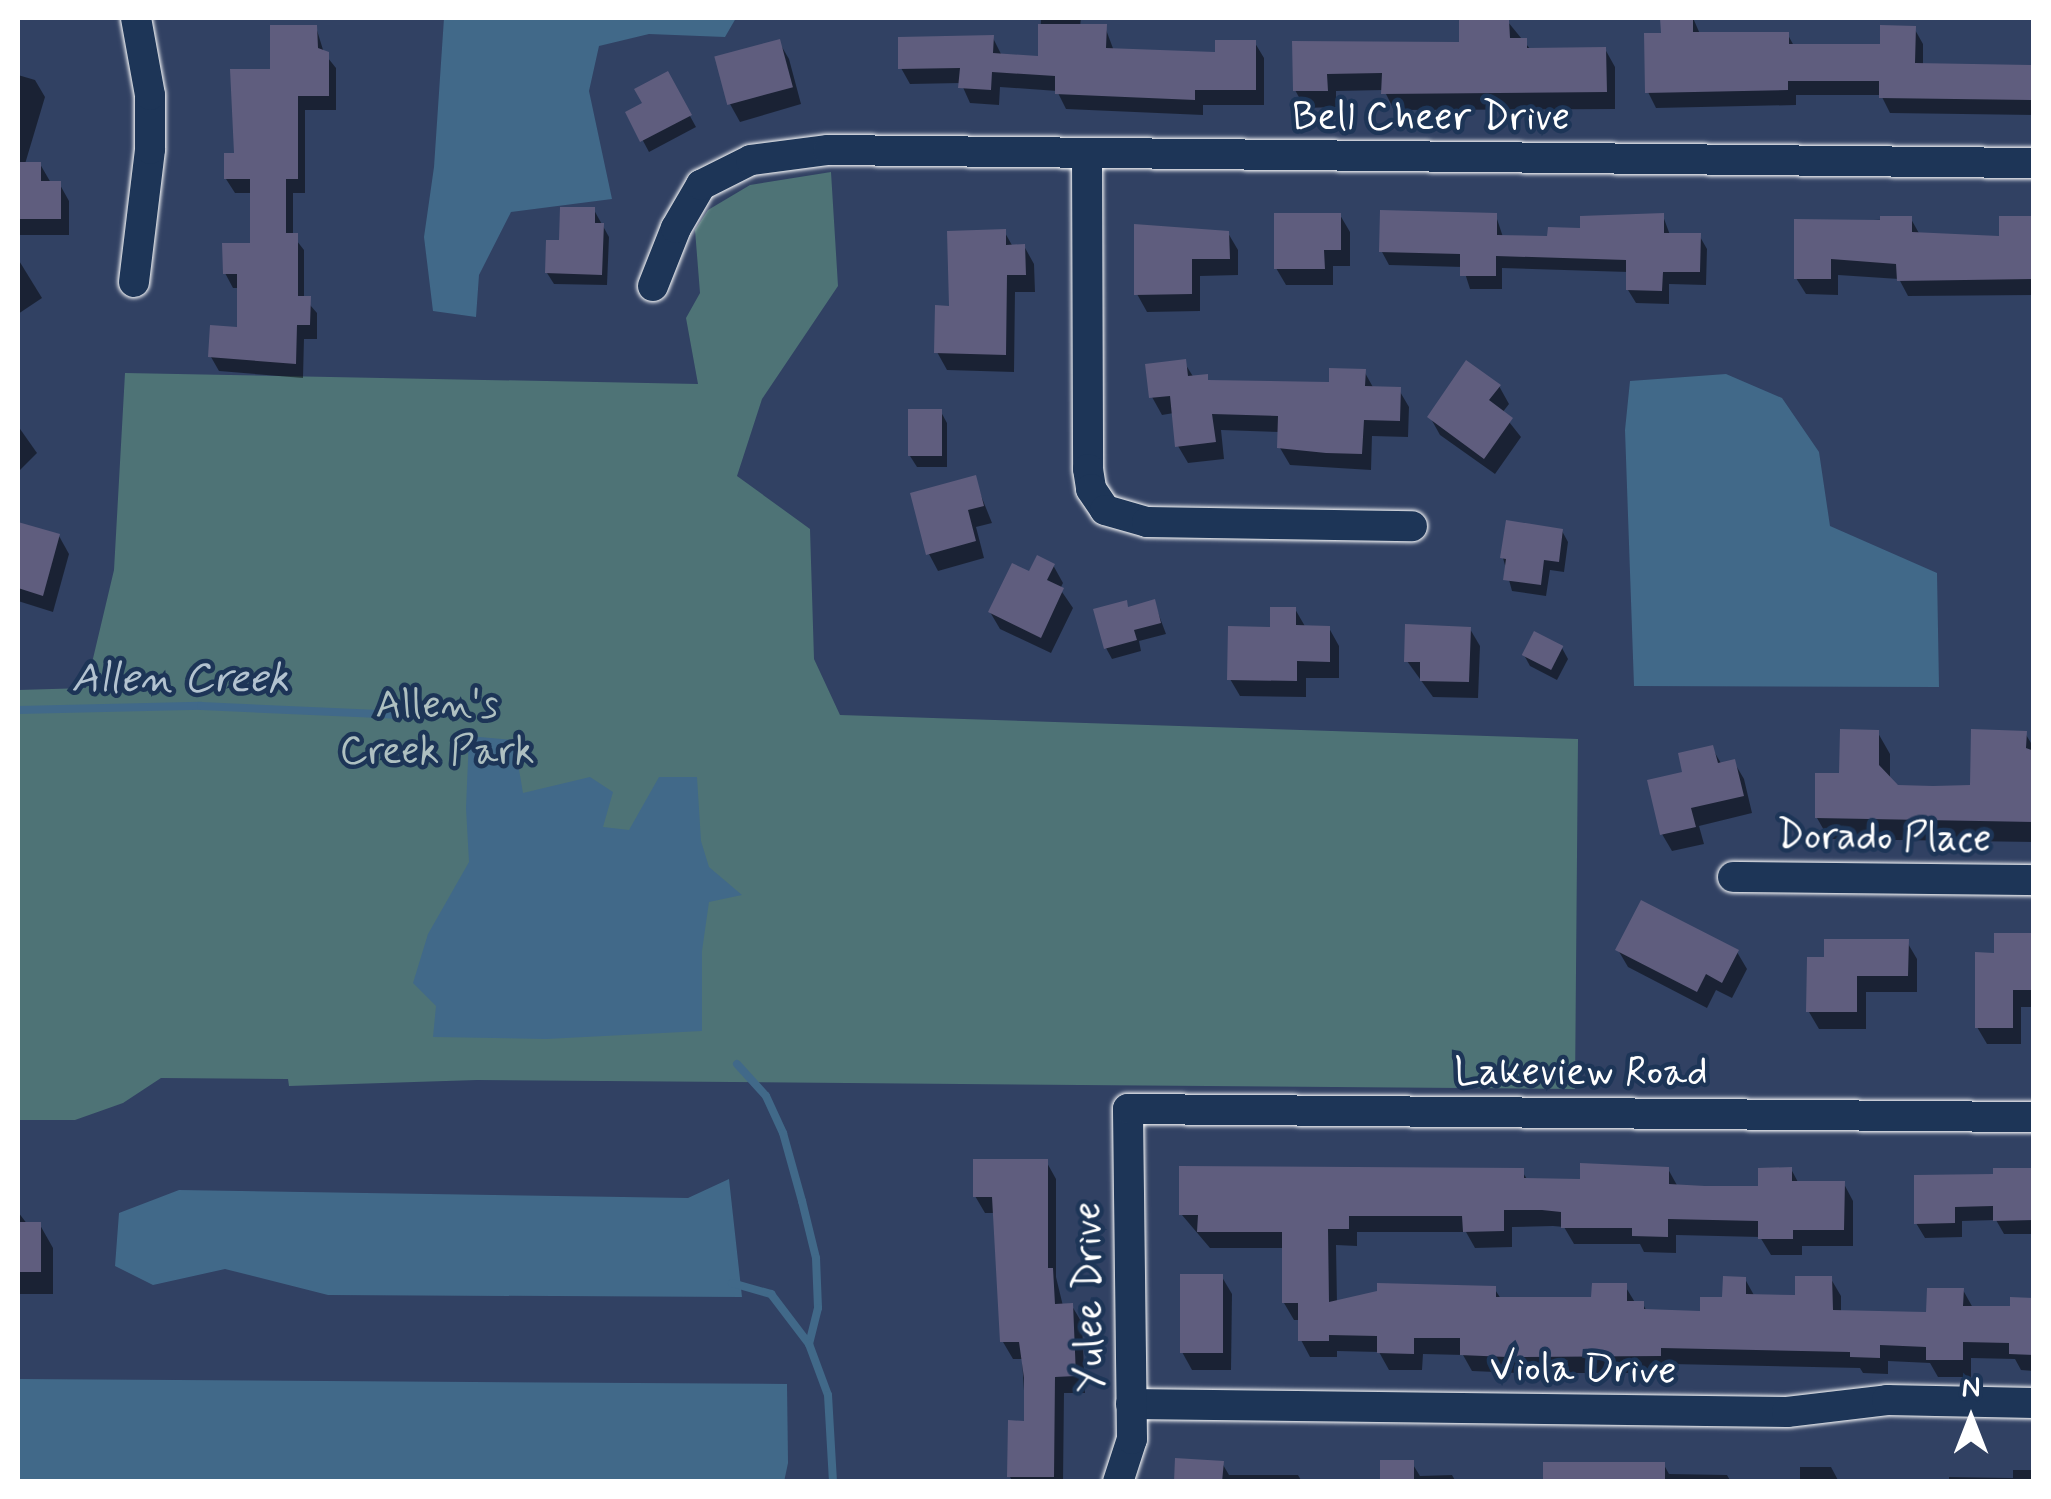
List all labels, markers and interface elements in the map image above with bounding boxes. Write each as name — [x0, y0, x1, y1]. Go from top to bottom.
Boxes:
street label: Bell Cheer Drive — [1292, 94, 1570, 142]
water label: Allen Creek — [71, 655, 289, 705]
park label: Allen's Creek Park — [342, 682, 532, 776]
street label: Dorado Place — [1776, 812, 1992, 864]
street label: Lakeview Road — [1456, 1049, 1706, 1097]
street label: Yulee Drive — [1064, 1201, 1116, 1393]
street label: Viola Drive — [1491, 1344, 1675, 1396]
north arrow — [1921, 1369, 2021, 1469]
text: N — [1962, 1370, 1980, 1407]

